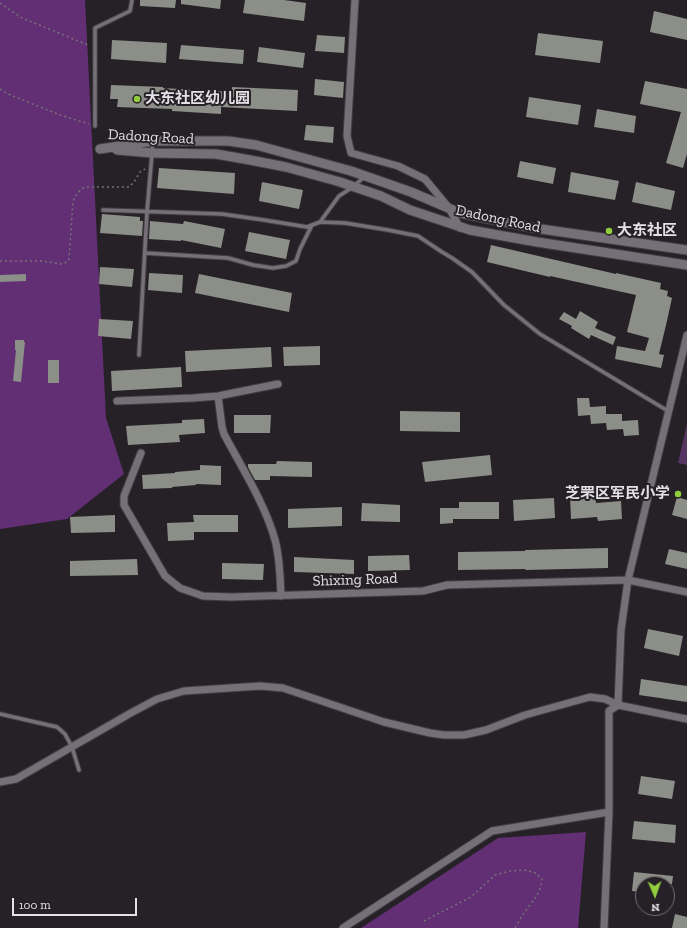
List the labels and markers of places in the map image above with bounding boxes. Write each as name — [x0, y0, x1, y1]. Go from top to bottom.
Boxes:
place label: 大东社区幼儿园 — [145, 90, 250, 108]
marker: 大东社区幼儿园 — [132, 94, 142, 104]
place label: 大东社区 — [617, 222, 677, 240]
marker: 大东社区 — [604, 226, 614, 236]
place label: 芝罘区军民小学 — [565, 485, 670, 503]
marker: 芝罘区军民小学 — [673, 489, 683, 499]

